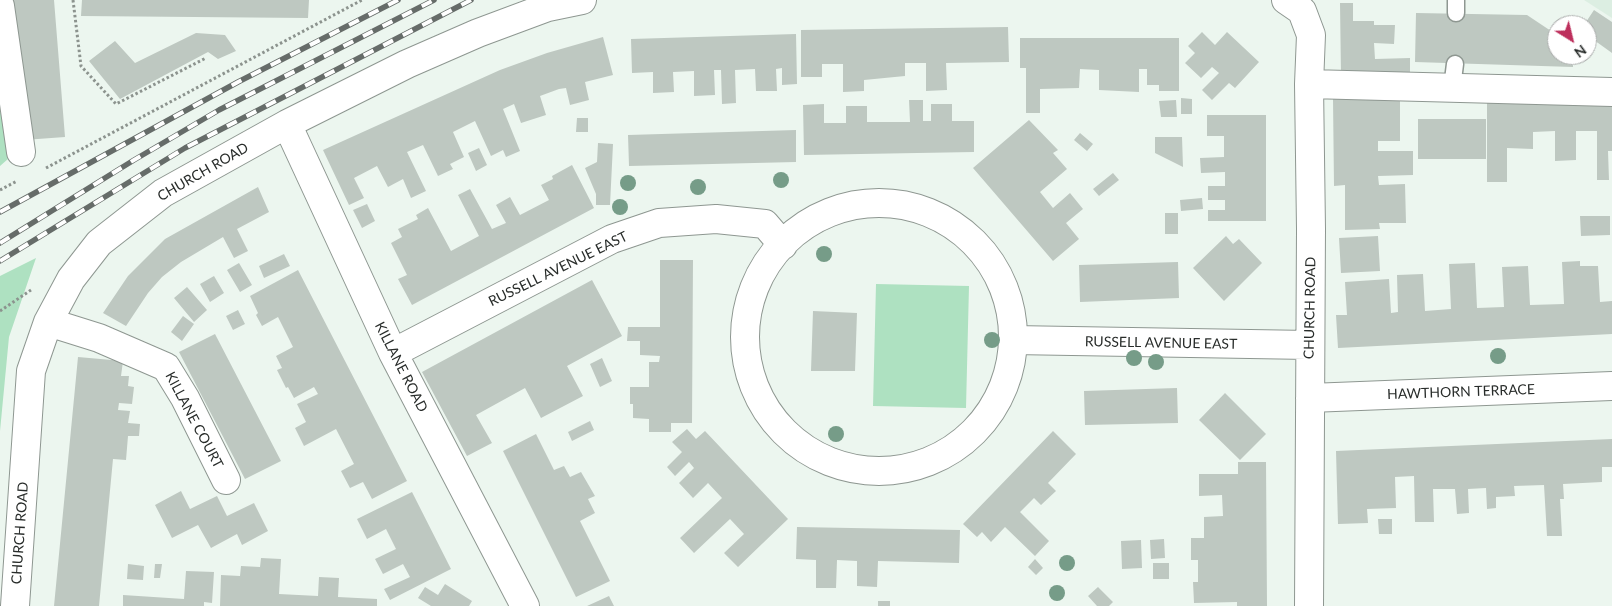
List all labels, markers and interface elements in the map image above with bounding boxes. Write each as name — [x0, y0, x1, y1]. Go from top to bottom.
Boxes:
north arrow — [1547, 15, 1597, 65]
text: N — [1571, 42, 1590, 62]
street label: CHURCH ROAD — [154, 139, 252, 205]
street label: RUSSELL AVENUE EAST — [486, 228, 630, 310]
street label: CHURCH ROAD — [1301, 257, 1319, 359]
street label: KILLANE ROAD — [371, 319, 431, 415]
street label: RUSSELL AVENUE EAST — [1085, 333, 1237, 353]
street label: KILLANE COURT — [162, 369, 226, 471]
street label: HAWTHORN TERRACE — [1387, 381, 1535, 403]
street label: CHURCH ROAD — [8, 481, 32, 585]

